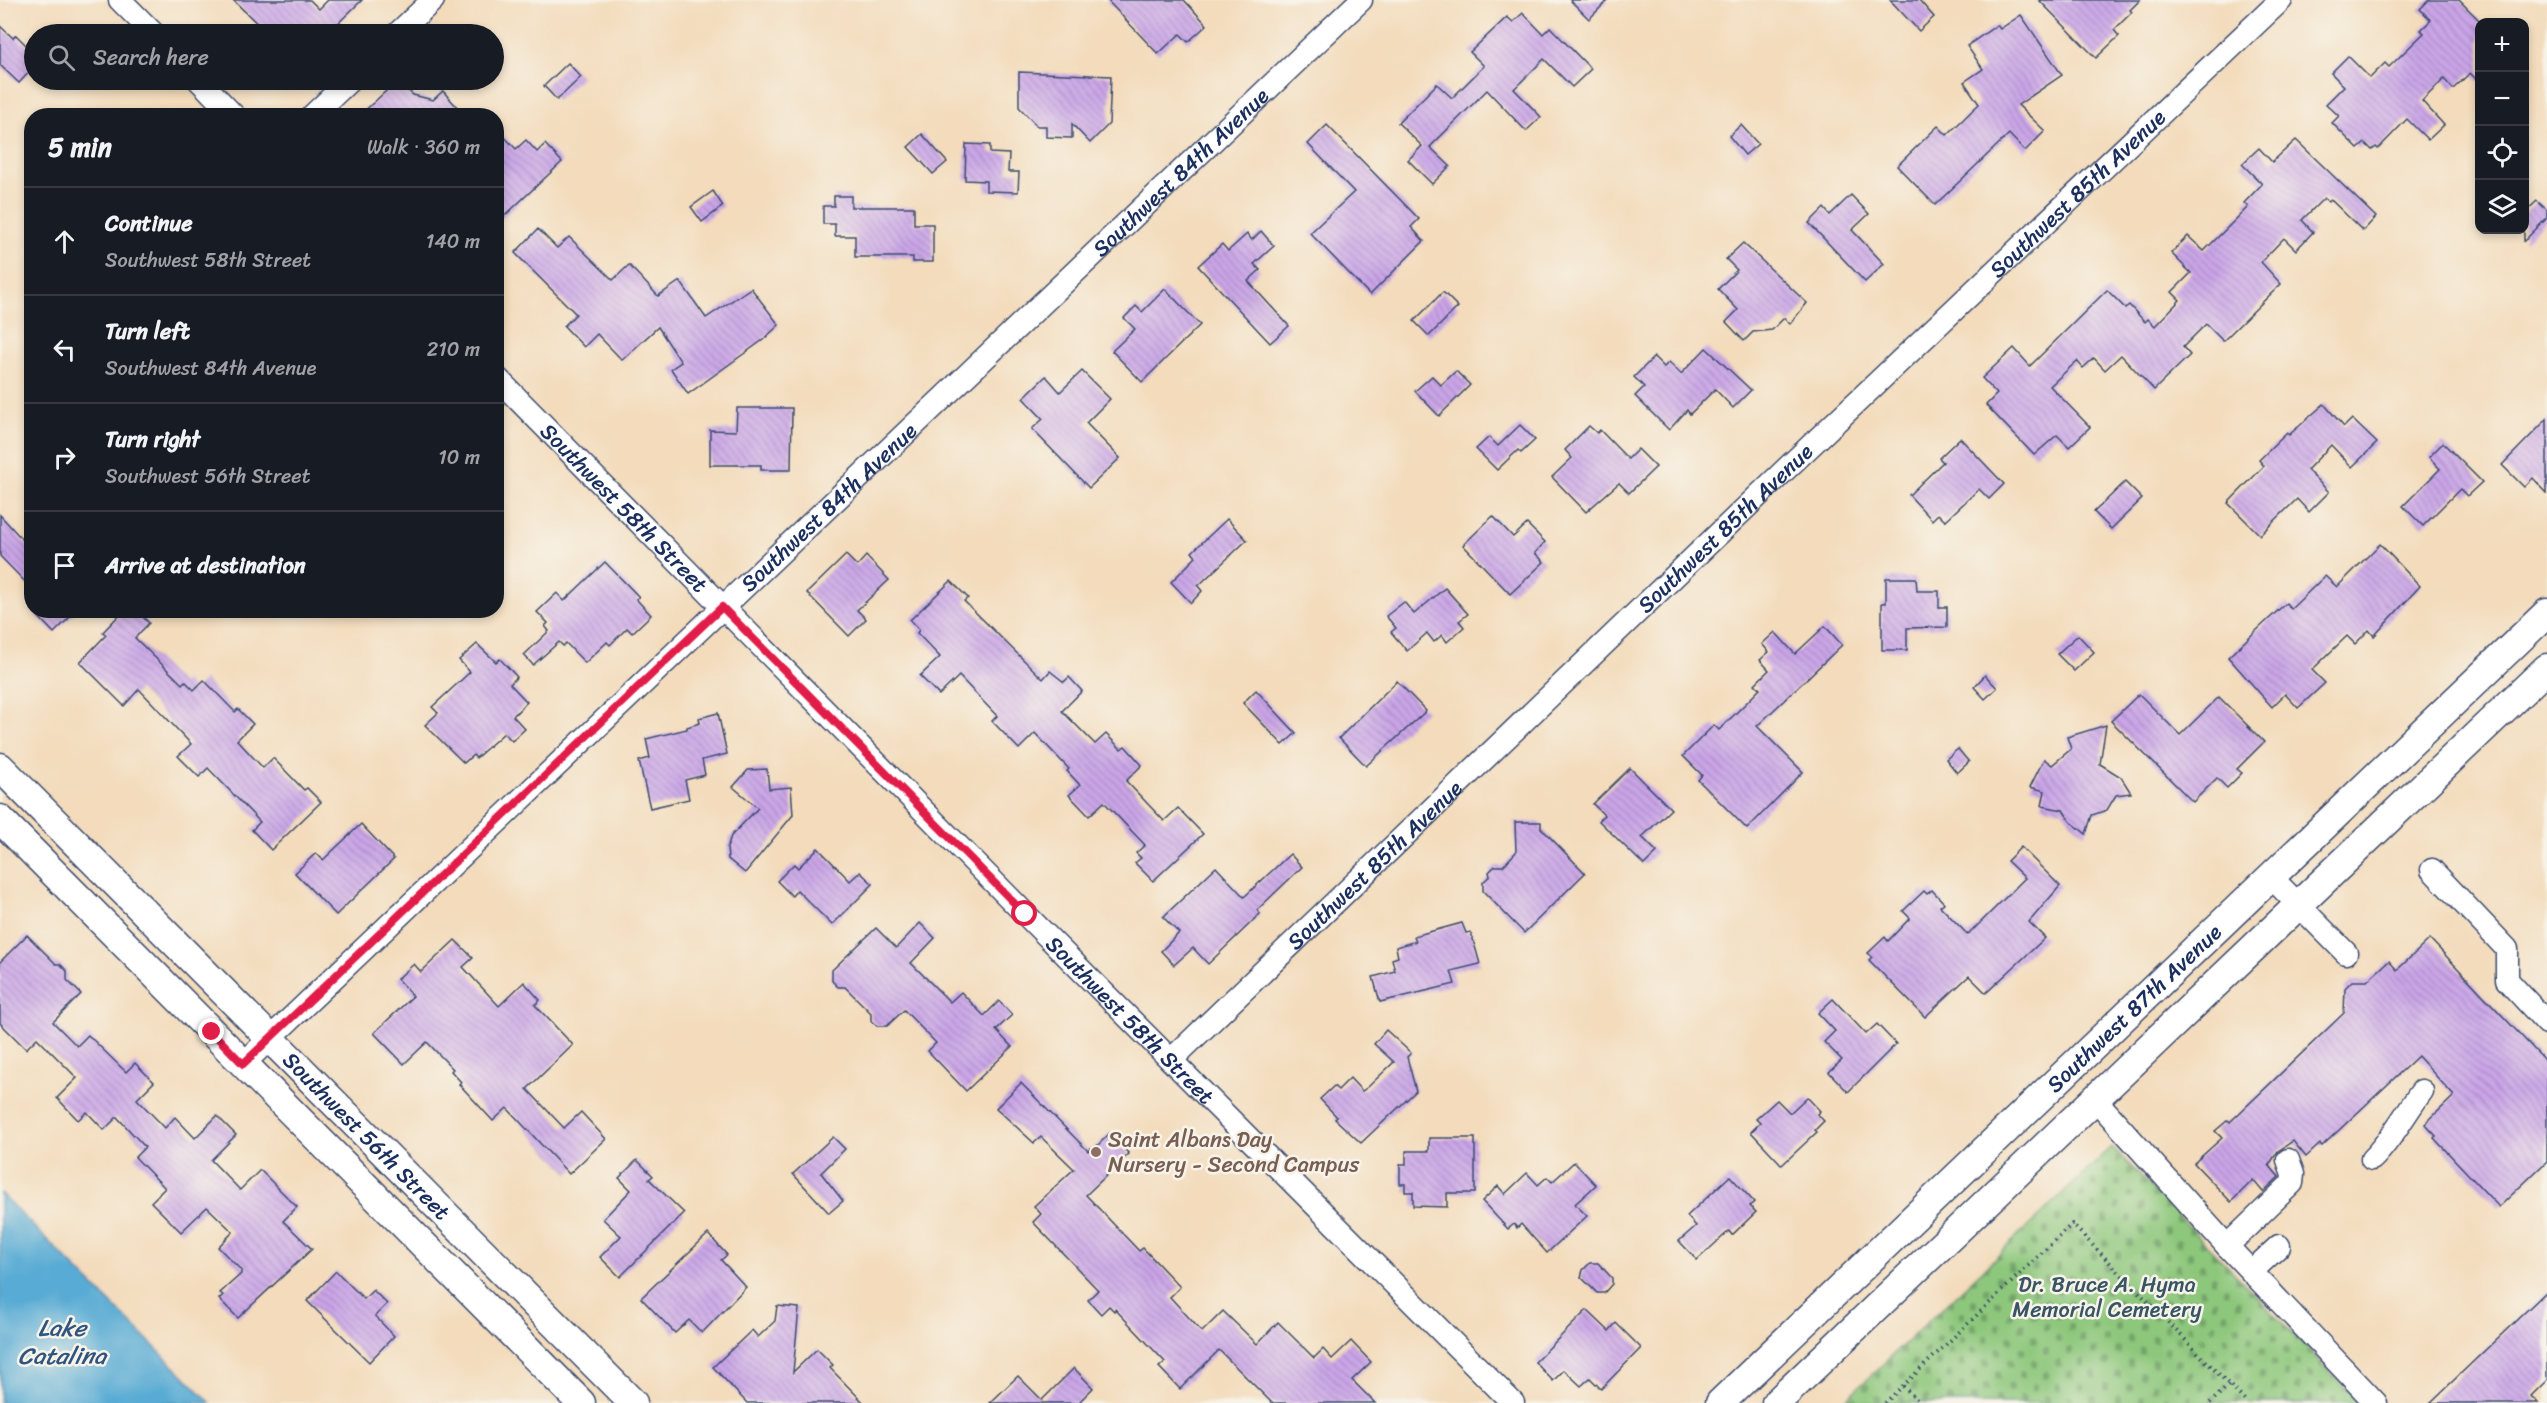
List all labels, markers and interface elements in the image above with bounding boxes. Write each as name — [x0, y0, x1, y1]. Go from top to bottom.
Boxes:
map controls — [2475, 18, 2529, 234]
button: + — [2475, 18, 2529, 72]
search box — [24, 24, 504, 90]
text: Search here — [93, 38, 209, 77]
icon: search — [45, 41, 78, 74]
button: − — [2475, 72, 2529, 126]
street label: Southwest 84th Avenue — [1083, 77, 1278, 266]
street label: Southwest 85th Avenue — [1979, 99, 2175, 287]
text: 5 min — [48, 124, 112, 170]
button: locate — [2475, 126, 2529, 180]
text: Walk · 360 m — [367, 130, 480, 165]
button: layers — [2475, 180, 2529, 234]
text: Continue — [105, 204, 193, 243]
text: 140 m — [426, 224, 480, 259]
icon: ahead — [48, 225, 81, 258]
text: Southwest 58th Street — [105, 243, 311, 278]
text: Turn left — [105, 312, 190, 351]
text: 210 m — [427, 332, 480, 367]
icon: left — [48, 333, 81, 366]
text: Southwest 84th Avenue — [105, 351, 316, 386]
street label: Southwest 84th Avenue — [731, 412, 926, 601]
street label: Southwest 58th Street — [531, 413, 718, 602]
text: Turn right — [105, 420, 200, 459]
street label: Southwest 85th Avenue — [1627, 433, 1822, 622]
text: 10 m — [438, 440, 480, 475]
icon: right — [48, 441, 81, 474]
text: Southwest 56th Street — [105, 459, 310, 494]
text: Arrive at destination — [105, 546, 306, 585]
icon: arrive — [48, 549, 81, 582]
street label: Southwest 85th Avenue — [1277, 770, 1472, 959]
route start — [1011, 900, 1037, 926]
street label: Southwest 87th Avenue — [2036, 914, 2231, 1102]
street label: Southwest 58th Street — [1036, 926, 1225, 1114]
route end — [198, 1018, 224, 1044]
street label: Southwest 56th Street — [273, 1042, 461, 1230]
place label: Saint Albans Day Nursery - Second Campus — [1108, 1120, 1360, 1184]
marker: Saint Albans Day Nursery - Second Campus — [1089, 1145, 1103, 1159]
park label: Dr. Bruce A. Hyma Memorial Cemetery — [2012, 1265, 2202, 1329]
water label: Lake Catalina — [18, 1307, 108, 1377]

